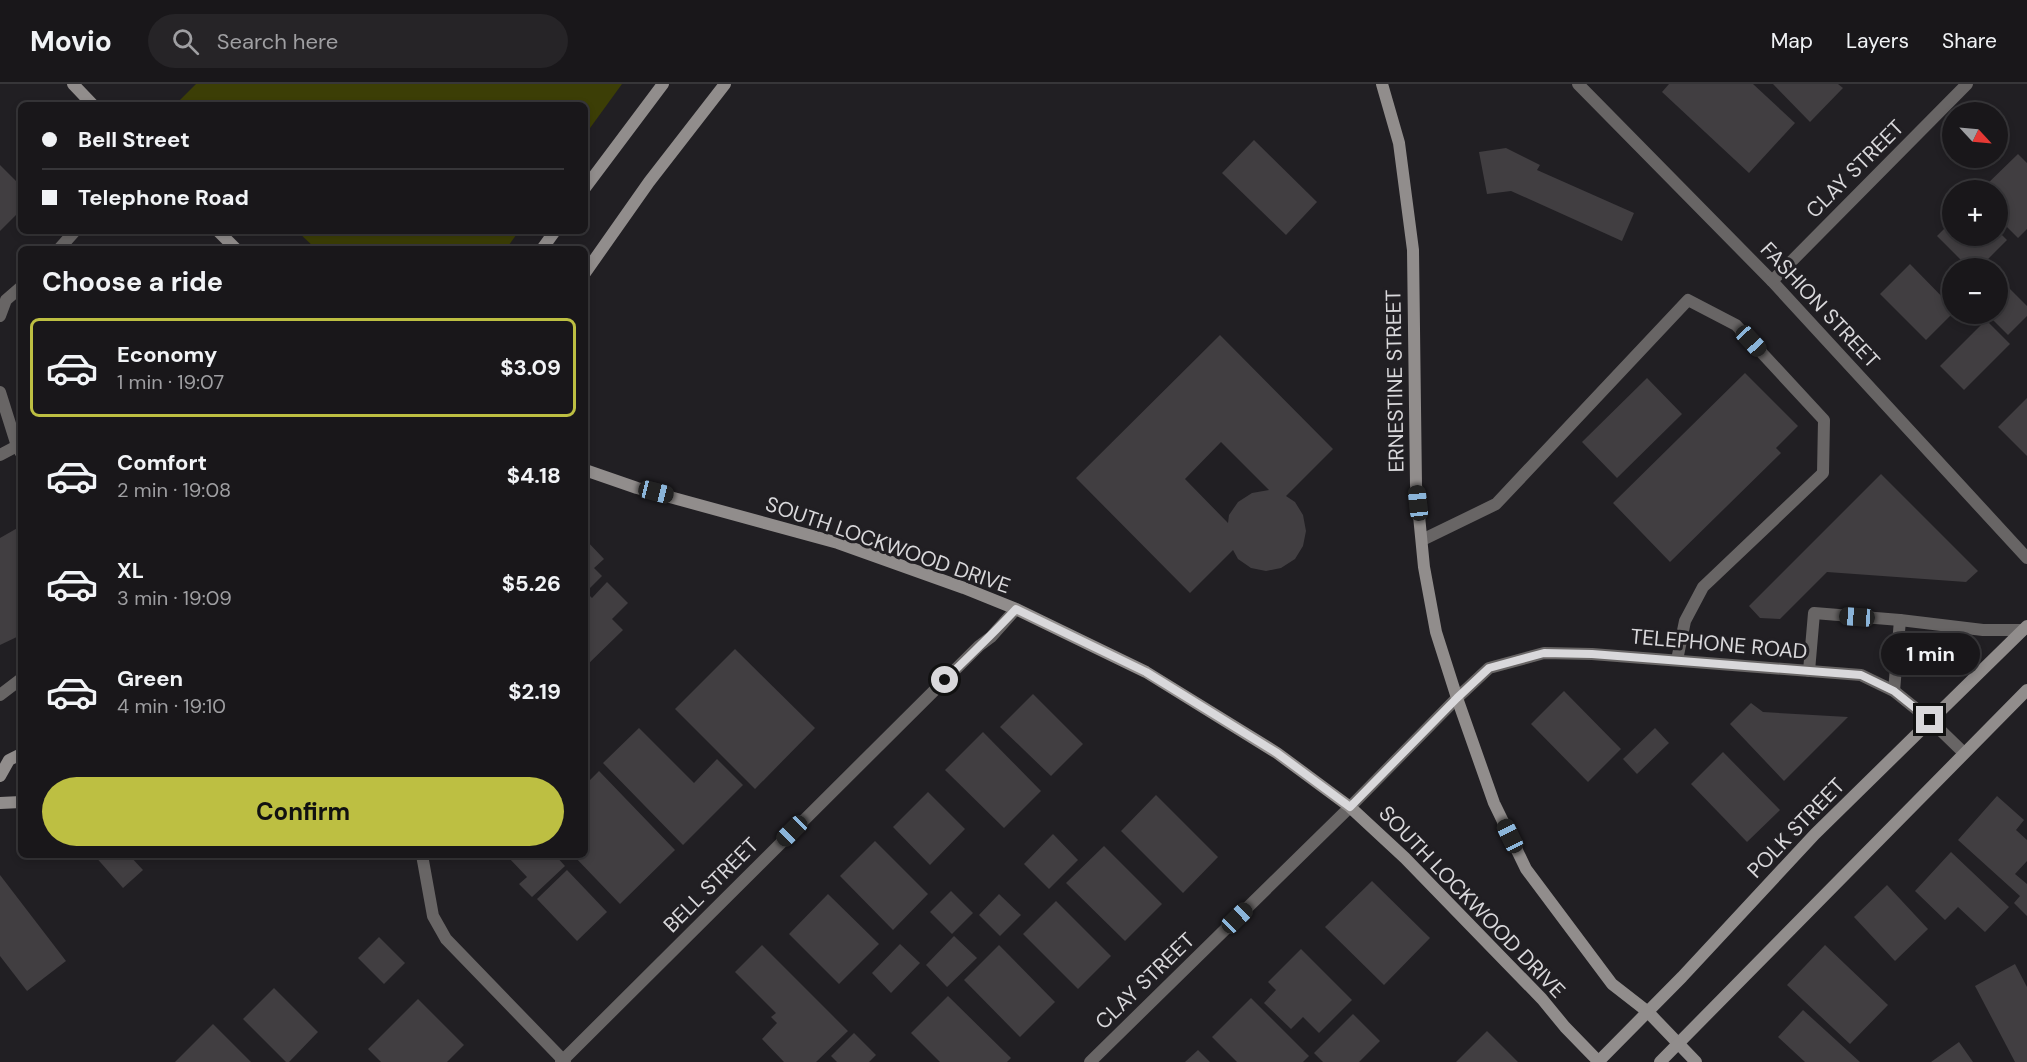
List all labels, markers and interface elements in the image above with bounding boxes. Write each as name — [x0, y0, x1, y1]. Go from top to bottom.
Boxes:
search box — [148, 14, 568, 68]
text: Movio — [30, 23, 112, 60]
icon: search — [169, 25, 202, 58]
text: Search here — [217, 27, 338, 56]
text: Map — [1771, 27, 1813, 55]
text: Layers — [1846, 27, 1909, 55]
text: Share — [1942, 27, 1997, 55]
north arrow — [1942, 102, 2008, 168]
map controls — [1942, 102, 2008, 324]
street label: CLAY STREET — [1800, 114, 1910, 224]
text: Bell Street — [78, 125, 190, 154]
button: + — [1942, 180, 2008, 246]
text: Telephone Road — [78, 183, 249, 212]
street label: FASHION STREET — [1754, 236, 1886, 374]
button: − — [1942, 258, 2008, 324]
text: Choose a ride — [42, 264, 223, 299]
street label: ERNESTINE STREET — [1379, 289, 1411, 473]
car — [1732, 322, 1770, 360]
text: Economy — [117, 340, 217, 369]
icon: car — [45, 341, 99, 395]
text: $3.09 — [500, 353, 561, 382]
text: 1 min · 19:07 — [117, 369, 224, 395]
text: Comfort — [117, 448, 207, 477]
icon: car — [45, 449, 99, 503]
text: $4.18 — [507, 461, 561, 490]
text: 2 min · 19:08 — [117, 477, 231, 503]
car — [636, 479, 676, 505]
car — [1407, 484, 1429, 522]
street label: SOUTH LOCKWOOD DRIVE — [762, 490, 1014, 600]
text: XL — [117, 556, 144, 585]
icon: car — [45, 557, 99, 611]
text: $5.26 — [502, 569, 561, 598]
text: 3 min · 19:09 — [117, 585, 232, 611]
car — [1838, 607, 1876, 627]
street label: TELEPHONE ROAD — [1629, 622, 1809, 666]
callout: 1 min — [1880, 633, 1980, 675]
text: 1 min — [1906, 641, 1955, 667]
text: Green — [117, 664, 183, 693]
icon: car — [45, 665, 99, 719]
route start — [931, 666, 958, 693]
text: $2.19 — [508, 677, 561, 706]
text: 4 min · 19:10 — [117, 693, 226, 719]
route end — [1916, 706, 1943, 733]
street label: POLK STREET — [1741, 772, 1851, 884]
button: Confirm — [42, 777, 564, 846]
street label: SOUTH LOCKWOOD DRIVE — [1373, 800, 1571, 1004]
car — [773, 812, 811, 850]
car — [1494, 816, 1526, 856]
street label: BELL STREET — [657, 831, 765, 939]
car — [1218, 899, 1256, 937]
street label: CLAY STREET — [1089, 926, 1201, 1035]

